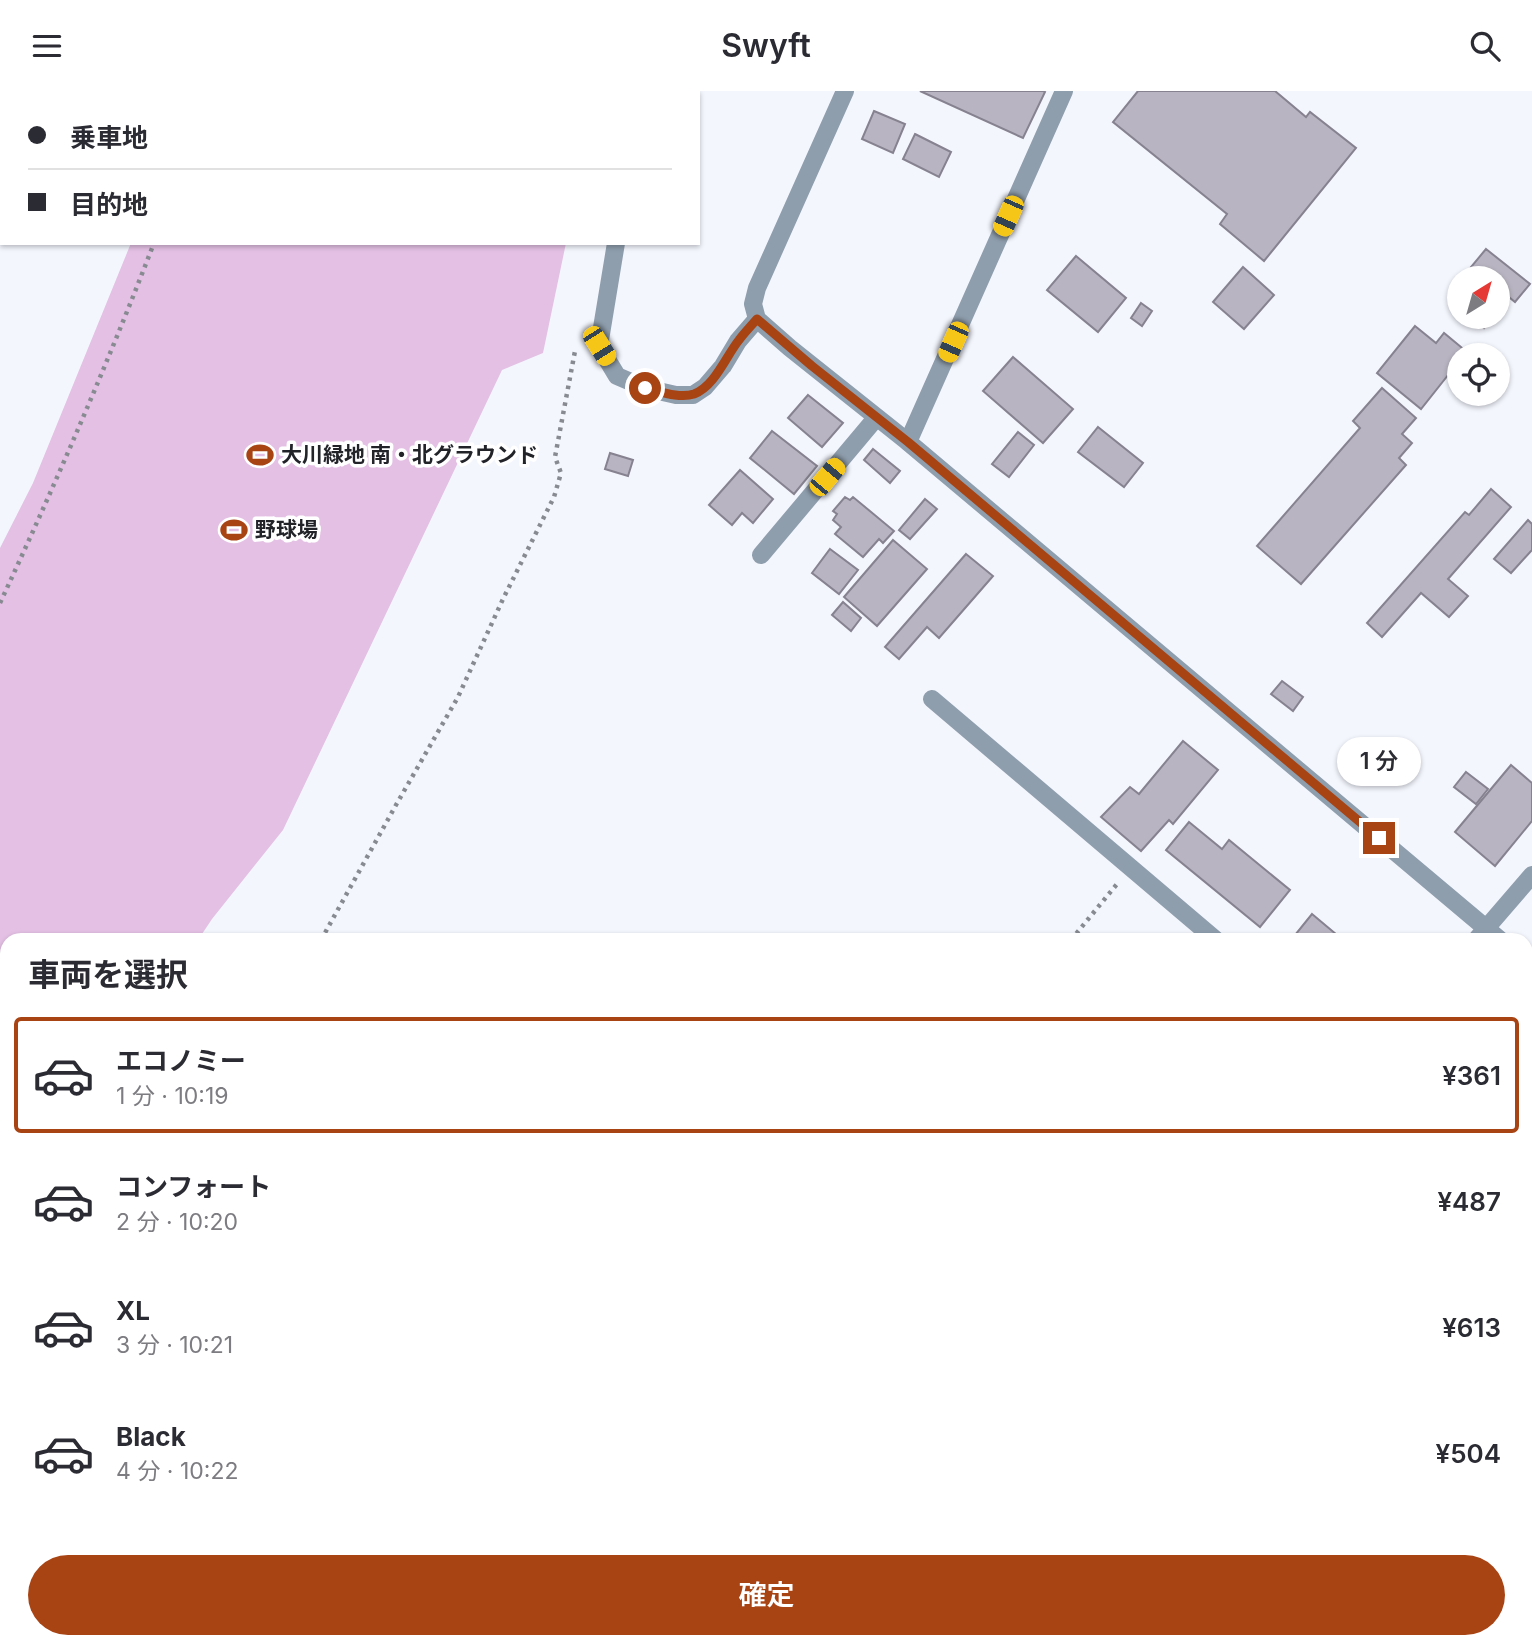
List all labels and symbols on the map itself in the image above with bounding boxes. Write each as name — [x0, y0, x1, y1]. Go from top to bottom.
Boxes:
car — [990, 193, 1027, 239]
north arrow — [1447, 266, 1510, 329]
car — [935, 319, 972, 365]
car — [579, 323, 620, 369]
route start — [629, 372, 661, 404]
sports icon: 大川緑地 南・北グラウンド — [245, 440, 275, 470]
place label: 大川緑地 南・北グラウンド — [281, 442, 538, 467]
car — [806, 454, 849, 500]
sports icon: 野球場 — [219, 515, 249, 545]
place label: 野球場 — [255, 517, 318, 542]
callout: 1 分 — [1337, 737, 1421, 785]
route end — [1363, 822, 1395, 854]

